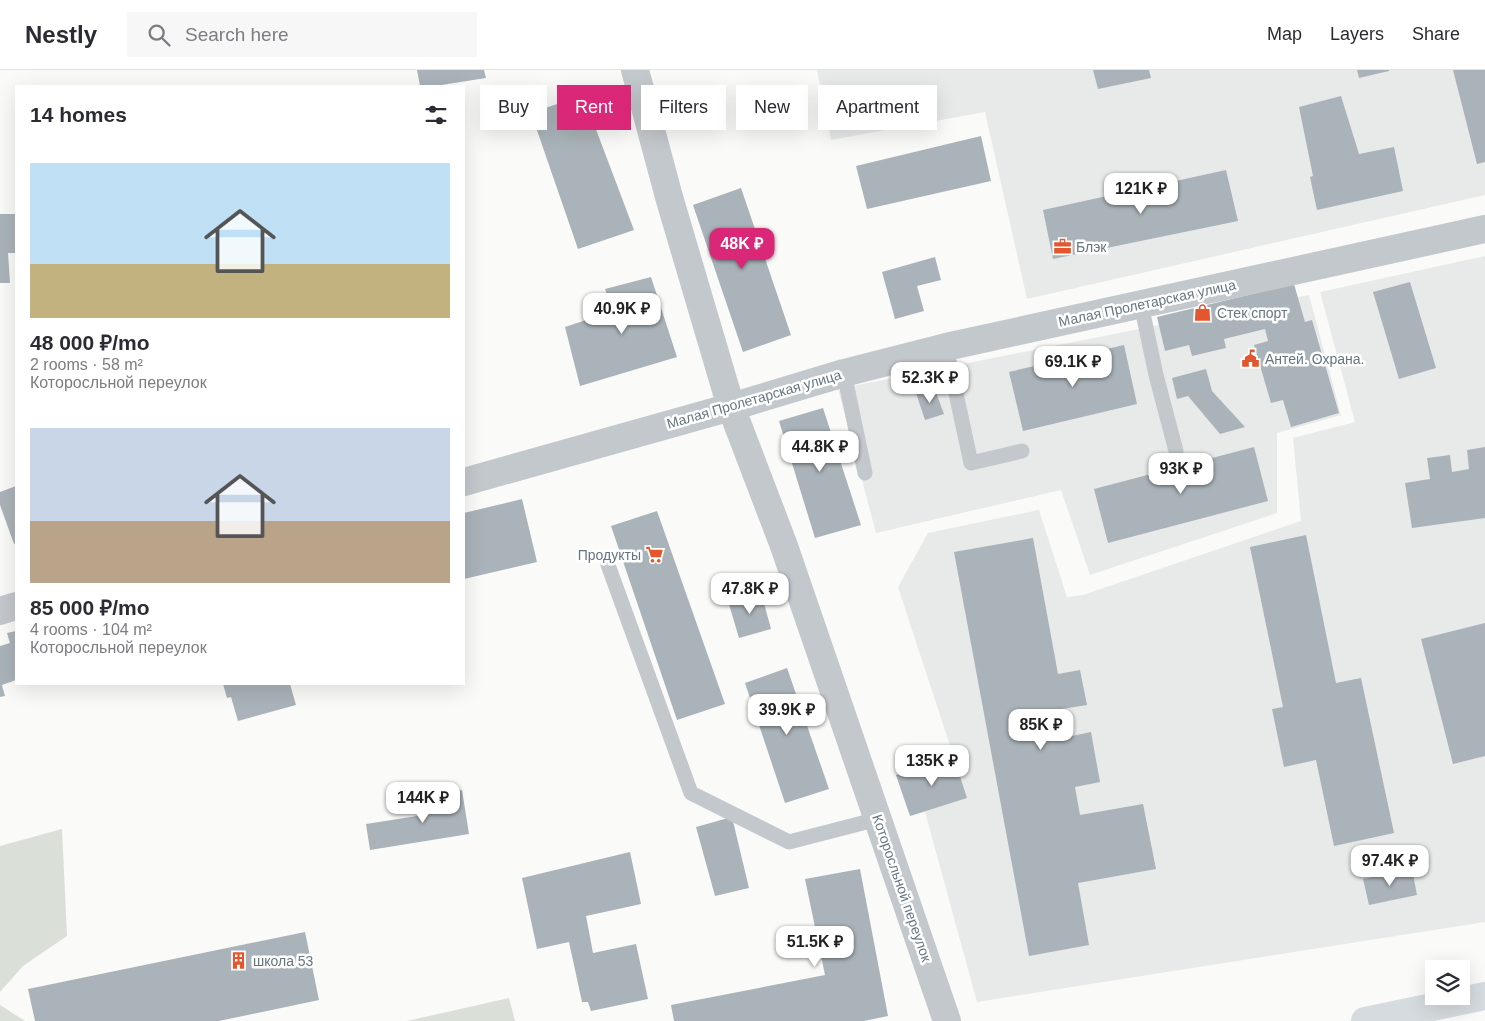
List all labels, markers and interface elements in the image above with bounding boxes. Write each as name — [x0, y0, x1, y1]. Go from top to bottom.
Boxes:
search box — [127, 12, 477, 57]
text: Nestly — [25, 21, 97, 48]
icon: search — [145, 21, 173, 49]
text: Search here — [185, 24, 289, 45]
text: Map — [1267, 24, 1302, 44]
text: Layers — [1330, 24, 1384, 44]
text: Share — [1412, 24, 1460, 44]
chip: Buy — [480, 85, 547, 130]
chip: Rent — [557, 85, 631, 130]
chip: Filters — [641, 85, 726, 130]
chip: New — [736, 85, 808, 130]
chip: Apartment — [818, 85, 937, 130]
icon: filters — [422, 101, 450, 129]
text: 14 homes — [30, 103, 127, 126]
pin: 121K ₽ — [1100, 172, 1182, 215]
text: 121K ₽ — [1115, 180, 1167, 197]
icon: home — [195, 196, 285, 286]
pin: 48K ₽ — [707, 228, 777, 270]
text: 48K ₽ — [720, 235, 764, 252]
office icon: Блэк — [1052, 237, 1072, 257]
place label: Блэк — [1076, 239, 1107, 255]
street label: Малая Пролетарская улица — [1057, 276, 1237, 330]
pin: 40.9K ₽ — [576, 292, 668, 335]
text: 40.9K ₽ — [594, 300, 650, 317]
shop icon: Стек спорт — [1193, 303, 1213, 323]
place label: Стек спорт — [1217, 305, 1288, 321]
text: 48 000 ₽/mo — [30, 331, 150, 354]
pin: 69.1K ₽ — [1027, 346, 1119, 388]
public building icon: Антей. Охрана. — [1241, 349, 1261, 369]
place label: Антей. Охрана. — [1265, 351, 1364, 367]
text: 69.1K ₽ — [1045, 353, 1101, 370]
text: 2 rooms · 58 m² — [30, 356, 143, 373]
pin: 52.3K ₽ — [884, 362, 976, 404]
street label: Малая Пролетарская улица — [665, 366, 843, 432]
text: 52.3K ₽ — [902, 369, 958, 386]
text: Которосльной переулок — [30, 374, 207, 391]
pin: 44.8K ₽ — [774, 430, 866, 473]
text: 44.8K ₽ — [792, 438, 848, 455]
pin: 93K ₽ — [1146, 452, 1216, 495]
text: 93K ₽ — [1159, 460, 1203, 477]
icon: home — [195, 461, 285, 551]
supermarket icon: Продукты — [645, 545, 665, 565]
place label: Продукты — [578, 547, 641, 563]
pin: 47.8K ₽ — [704, 572, 796, 615]
text: 47.8K ₽ — [722, 580, 778, 597]
text: 85 000 ₽/mo — [30, 596, 150, 619]
text: 4 rooms · 104 m² — [30, 621, 152, 638]
text: Которосльной переулок — [30, 639, 207, 656]
pin: 39.9K ₽ — [741, 694, 833, 736]
text: 39.9K ₽ — [759, 701, 815, 718]
pin: 85K ₽ — [1006, 708, 1076, 751]
text: 85K ₽ — [1019, 716, 1063, 733]
pin: 135K ₽ — [891, 744, 973, 787]
text: 135K ₽ — [906, 752, 958, 769]
pin: 144K ₽ — [382, 782, 464, 824]
text: 144K ₽ — [397, 789, 449, 806]
street label: Которосльной переулок — [869, 812, 935, 965]
pin: 97.4K ₽ — [1344, 844, 1436, 887]
text: 97.4K ₽ — [1362, 852, 1418, 869]
pin: 51.5K ₽ — [769, 926, 861, 968]
text: 51.5K ₽ — [787, 933, 843, 950]
building icon: школа 53 — [229, 951, 249, 971]
place label: школа 53 — [253, 953, 314, 969]
map controls — [1425, 960, 1470, 1005]
button: layers — [1425, 960, 1470, 1005]

